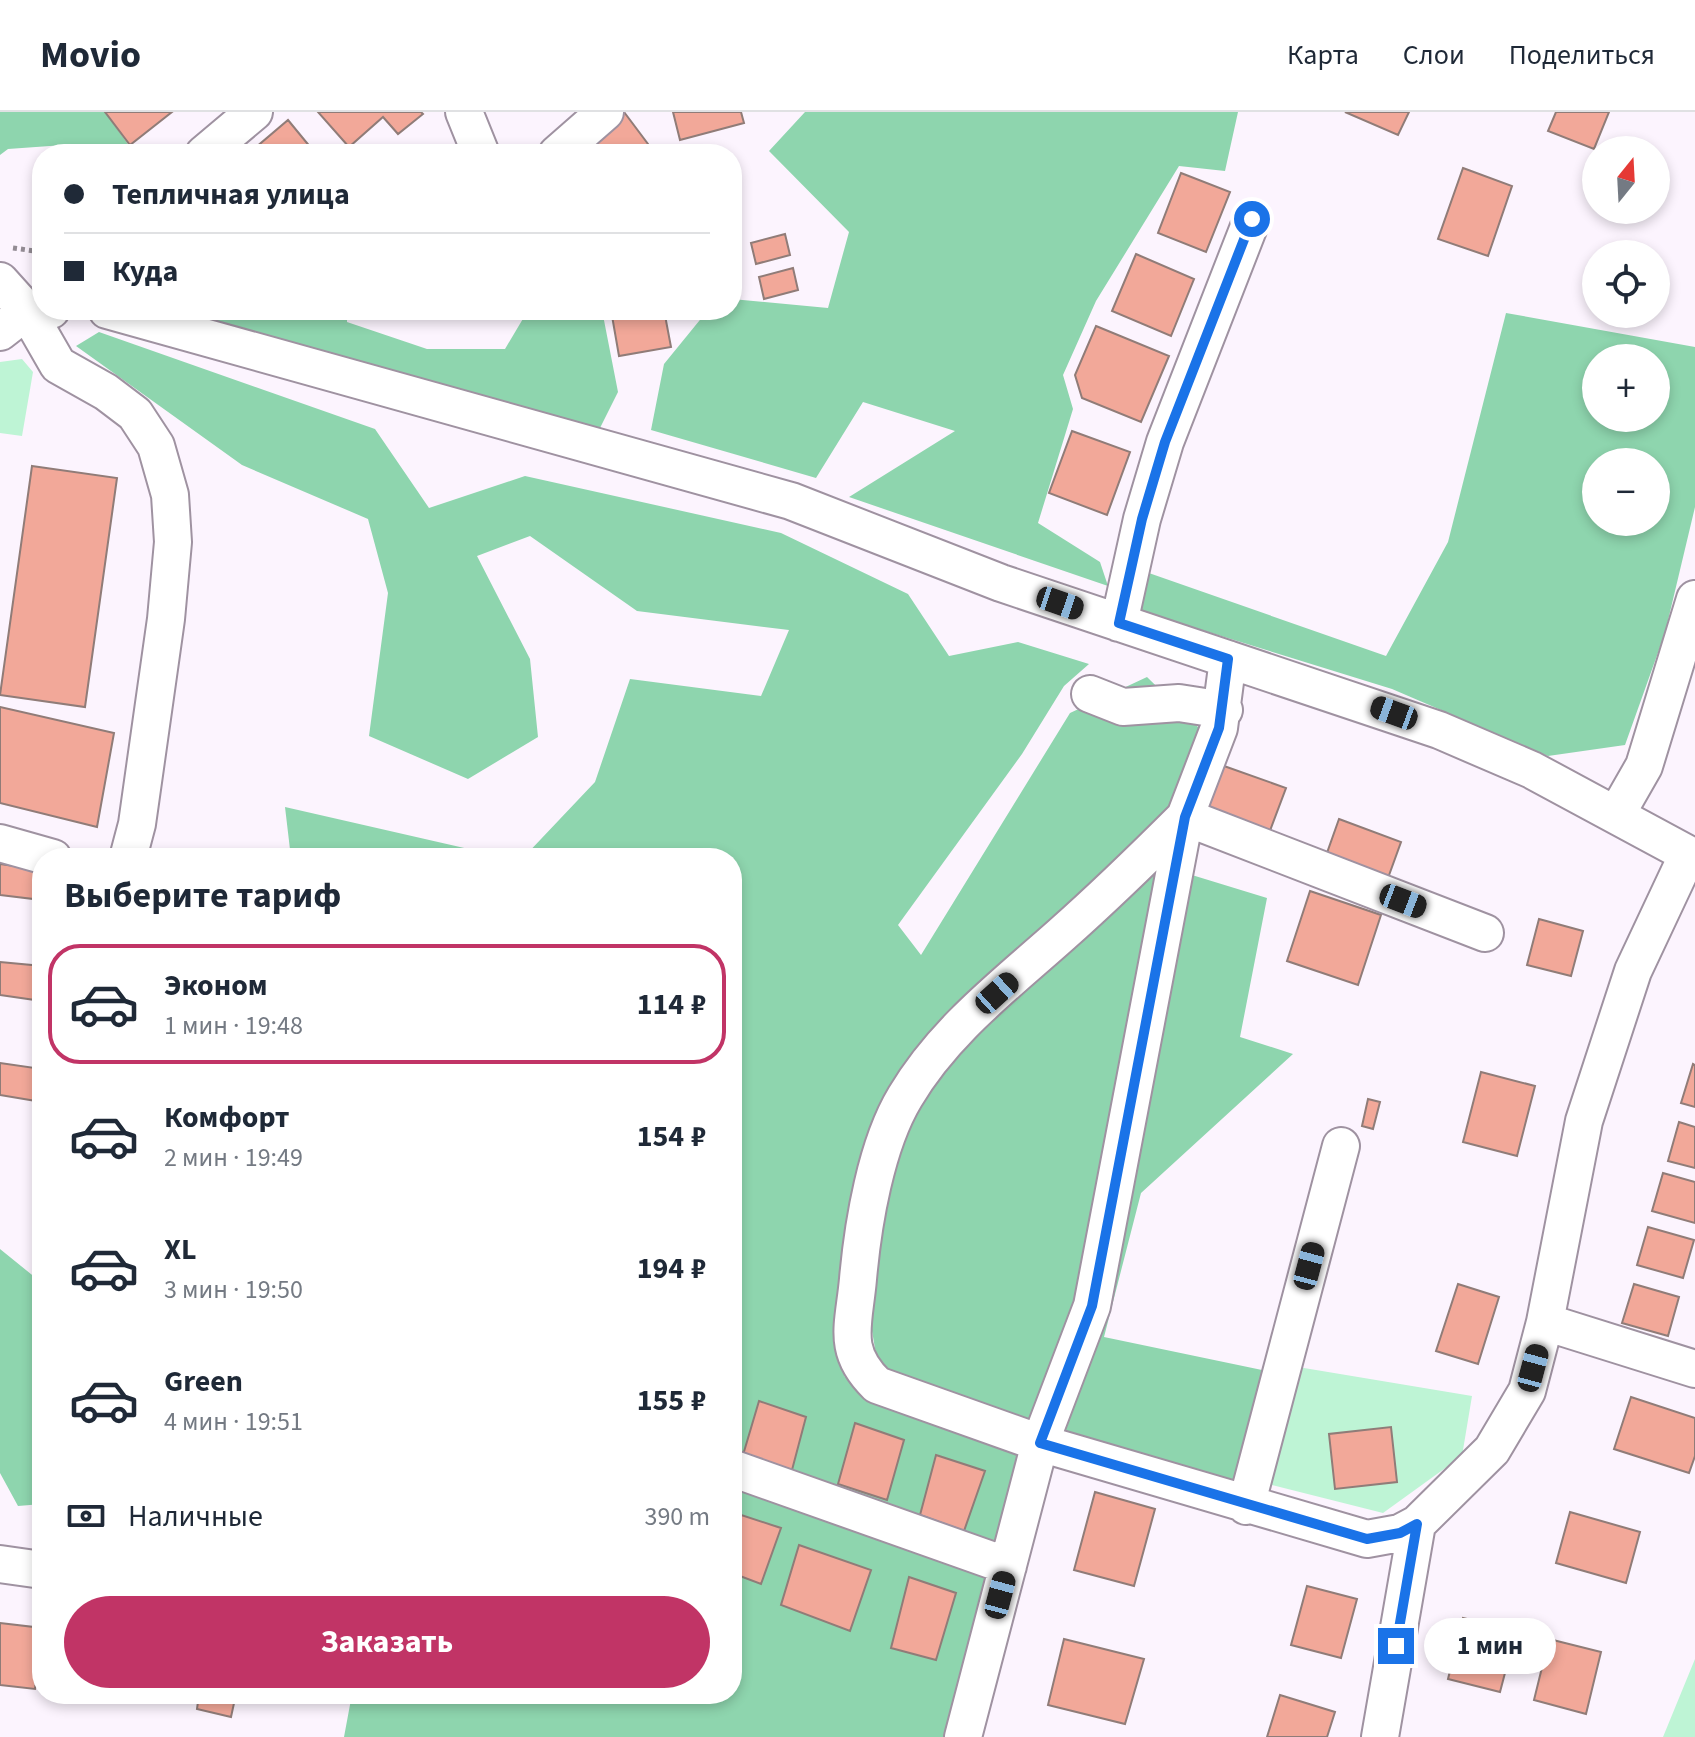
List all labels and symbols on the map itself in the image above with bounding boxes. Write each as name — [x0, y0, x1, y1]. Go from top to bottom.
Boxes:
north arrow — [1582, 136, 1670, 224]
route start — [1234, 201, 1270, 237]
car — [1033, 584, 1087, 622]
car — [1367, 694, 1421, 732]
car — [1376, 881, 1430, 921]
car — [971, 968, 1023, 1018]
car — [1291, 1240, 1327, 1292]
car — [1515, 1342, 1551, 1394]
car — [982, 1569, 1018, 1621]
callout: 1 мин — [1424, 1618, 1556, 1674]
route end — [1378, 1628, 1414, 1664]

